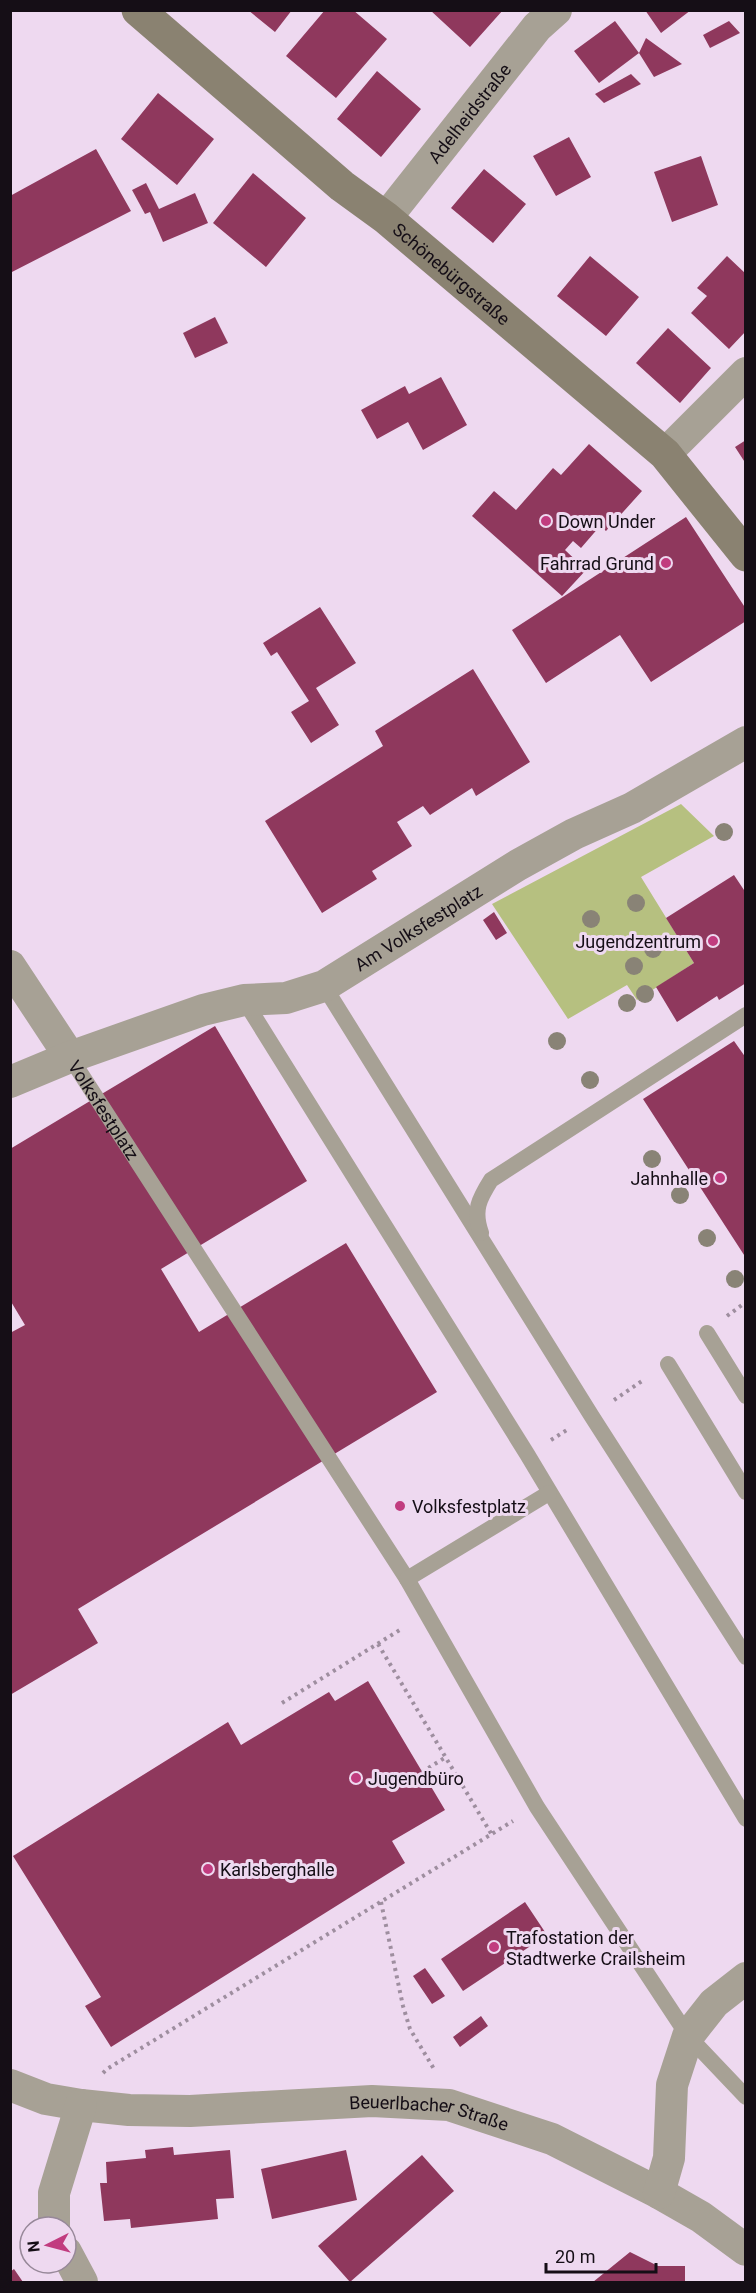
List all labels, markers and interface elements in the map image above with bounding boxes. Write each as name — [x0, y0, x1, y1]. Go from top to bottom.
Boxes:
street label: Adelheidstraße — [423, 59, 515, 167]
street label: Schönebürgstraße — [389, 218, 515, 329]
place label: Down Under — [558, 511, 655, 532]
marker: Down Under — [539, 514, 553, 528]
place label: Fahrrad Grund — [540, 553, 654, 574]
marker: Fahrrad Grund — [659, 556, 673, 570]
street label: Am Volksfestplatz — [351, 880, 486, 975]
place label: Jugendzentrum — [575, 931, 701, 952]
marker: Jugendzentrum — [706, 934, 720, 948]
street label: Volksfestplatz — [64, 1056, 144, 1164]
place label: Jahnhalle — [630, 1168, 708, 1189]
marker: Jahnhalle — [713, 1171, 727, 1185]
place label: Volksfestplatz — [412, 1496, 526, 1517]
marker: Volksfestplatz — [393, 1499, 407, 1513]
place label: Jugendbüro — [368, 1768, 464, 1789]
marker: Jugendbüro — [349, 1771, 363, 1785]
place label: Karlsberghalle — [220, 1859, 335, 1880]
marker: Karlsberghalle — [201, 1862, 215, 1876]
place label: Trafostation der Stadtwerke Crailsheim — [506, 1927, 685, 1969]
marker: Trafostation der Stadtwerke Crailsheim — [487, 1940, 501, 1954]
street label: Beuerlbacher Straße — [349, 2090, 512, 2135]
north arrow — [18, 2215, 78, 2275]
scale bar — [546, 2236, 656, 2274]
text: N — [24, 2240, 44, 2253]
text: 20 m — [555, 2246, 595, 2267]

